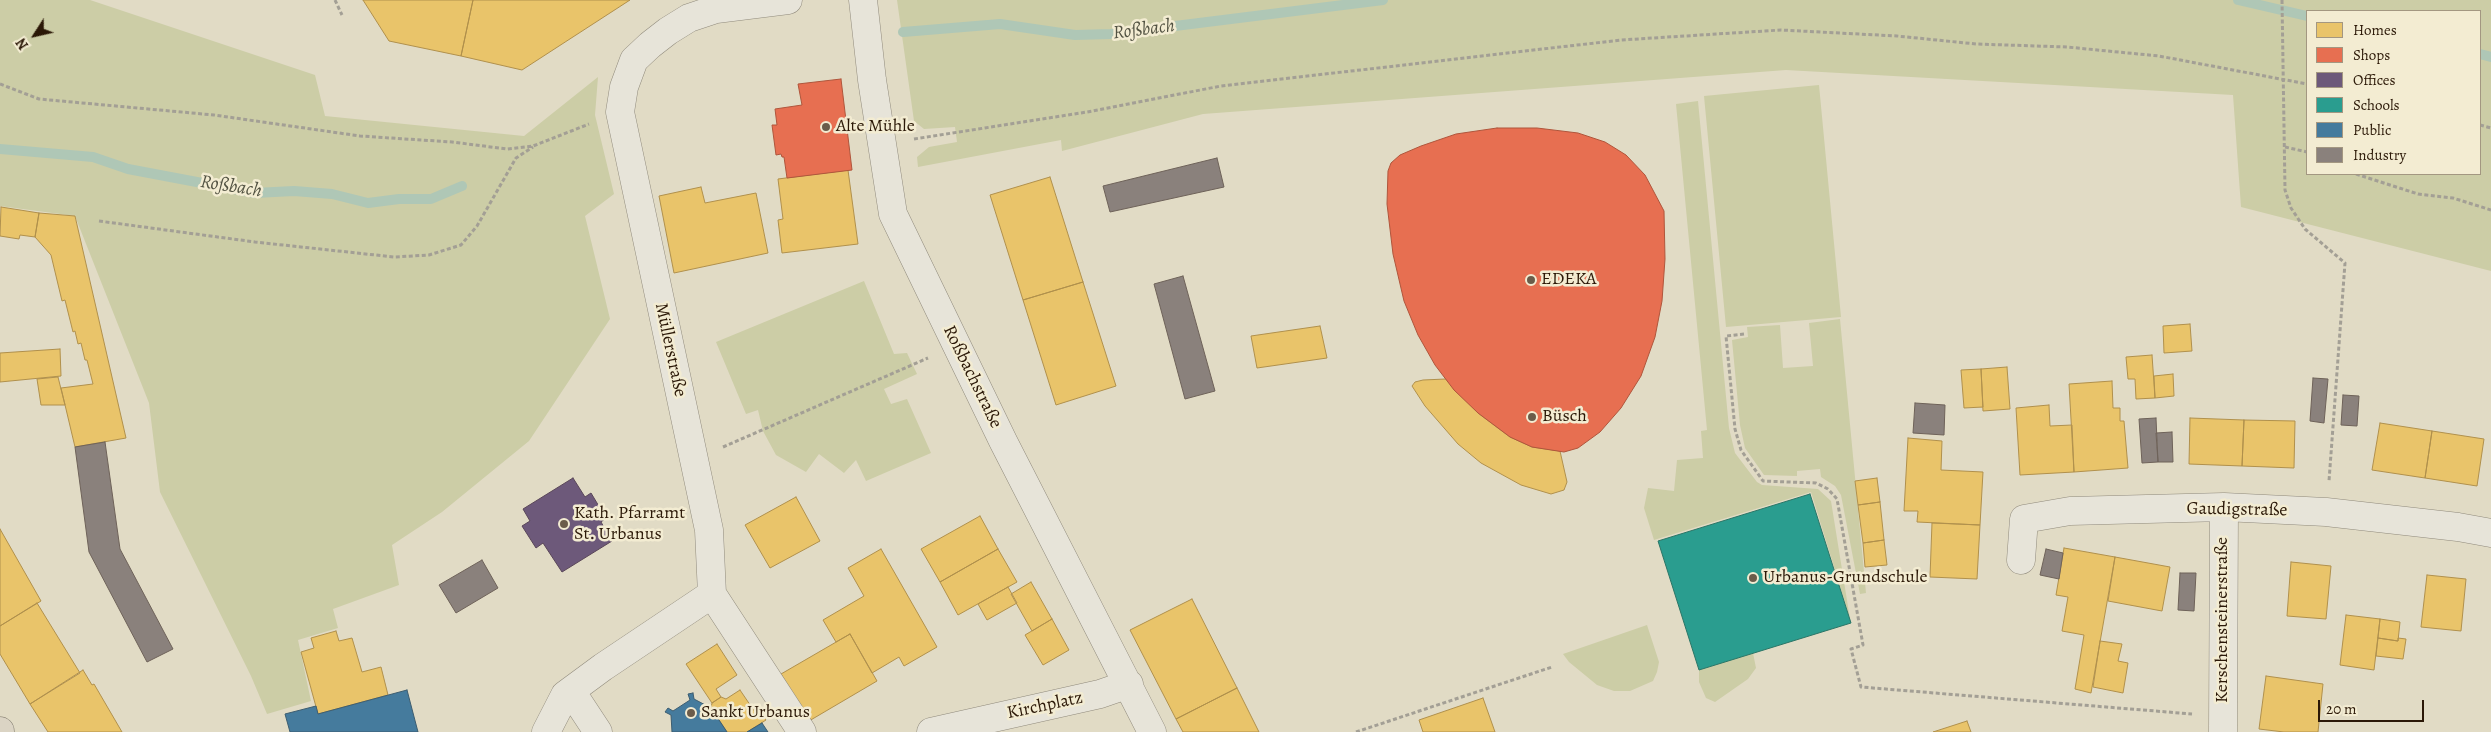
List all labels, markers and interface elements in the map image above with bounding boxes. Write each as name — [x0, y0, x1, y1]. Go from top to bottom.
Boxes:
north arrow — [10, 10, 60, 60]
legend — [2306, 10, 2481, 175]
water label: Roßbach — [1112, 15, 1176, 45]
text: Homes — [2353, 20, 2397, 40]
text: N — [12, 34, 33, 54]
text: Shops — [2353, 45, 2390, 65]
text: Offices — [2353, 70, 2396, 90]
text: Schools — [2353, 95, 2400, 115]
place label: Alte Mühle — [836, 116, 915, 138]
text: Public — [2353, 120, 2391, 140]
marker: Alte Mühle — [820, 121, 832, 133]
text: Industry — [2353, 145, 2406, 165]
water label: Roßbach — [199, 171, 263, 203]
place label: EDEKA — [1541, 269, 1596, 291]
marker: EDEKA — [1525, 274, 1537, 286]
street label: Müllerstraße — [650, 301, 690, 399]
street label: Roßbachstraße — [938, 322, 1006, 432]
place label: Büsch — [1542, 406, 1587, 428]
marker: Büsch — [1526, 411, 1538, 423]
street label: Gaudigstraße — [2186, 498, 2288, 522]
place label: Kath. Pfarramt St. Urbanus — [574, 503, 685, 546]
marker: Kath. Pfarramt St. Urbanus — [558, 518, 570, 530]
street label: Kerschensteinerstraße — [2212, 537, 2234, 703]
place label: Urbanus-Grundschule — [1763, 567, 1927, 589]
marker: Urbanus-Grundschule — [1747, 572, 1759, 584]
street label: Kirchplatz — [1005, 687, 1085, 725]
scale bar — [2321, 690, 2427, 722]
text: 20 m — [2326, 699, 2357, 719]
place label: Sankt Urbanus — [701, 702, 810, 724]
marker: Sankt Urbanus — [685, 707, 697, 719]

